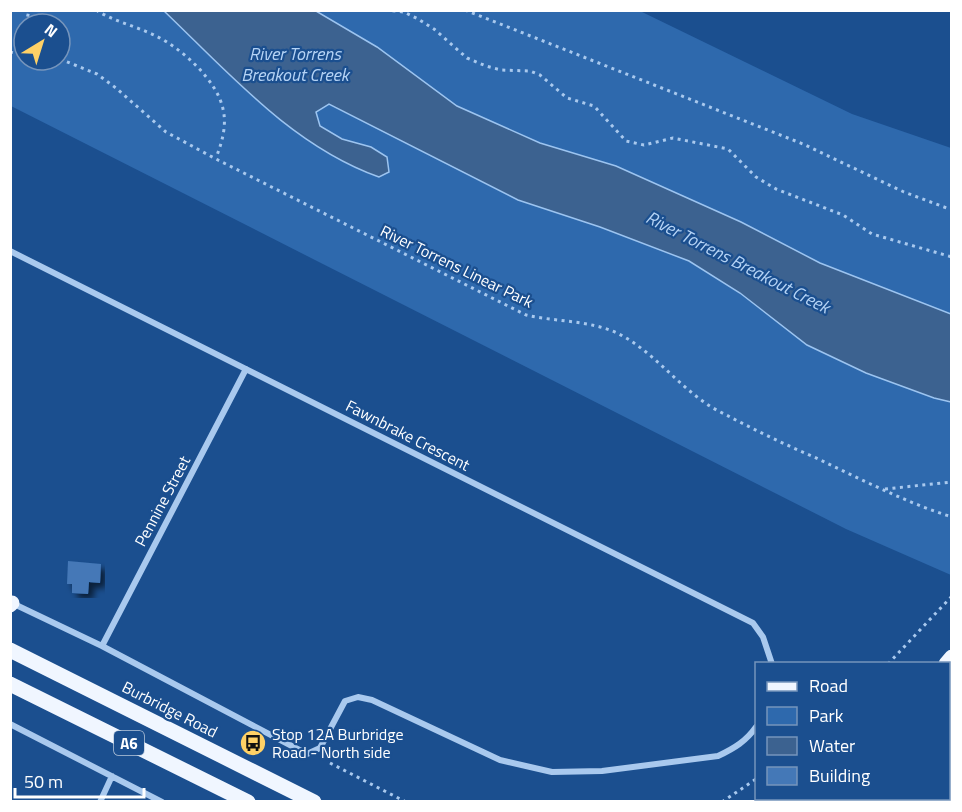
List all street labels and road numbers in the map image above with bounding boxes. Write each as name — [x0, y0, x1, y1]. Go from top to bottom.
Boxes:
street label: River Torrens Linear Park — [376, 218, 538, 314]
street label: Fawnbrake Crescent — [342, 393, 475, 477]
street label: Pennine Street — [128, 451, 196, 551]
street label: Burbridge Road — [118, 675, 222, 743]
road number: A6 — [114, 731, 144, 755]

